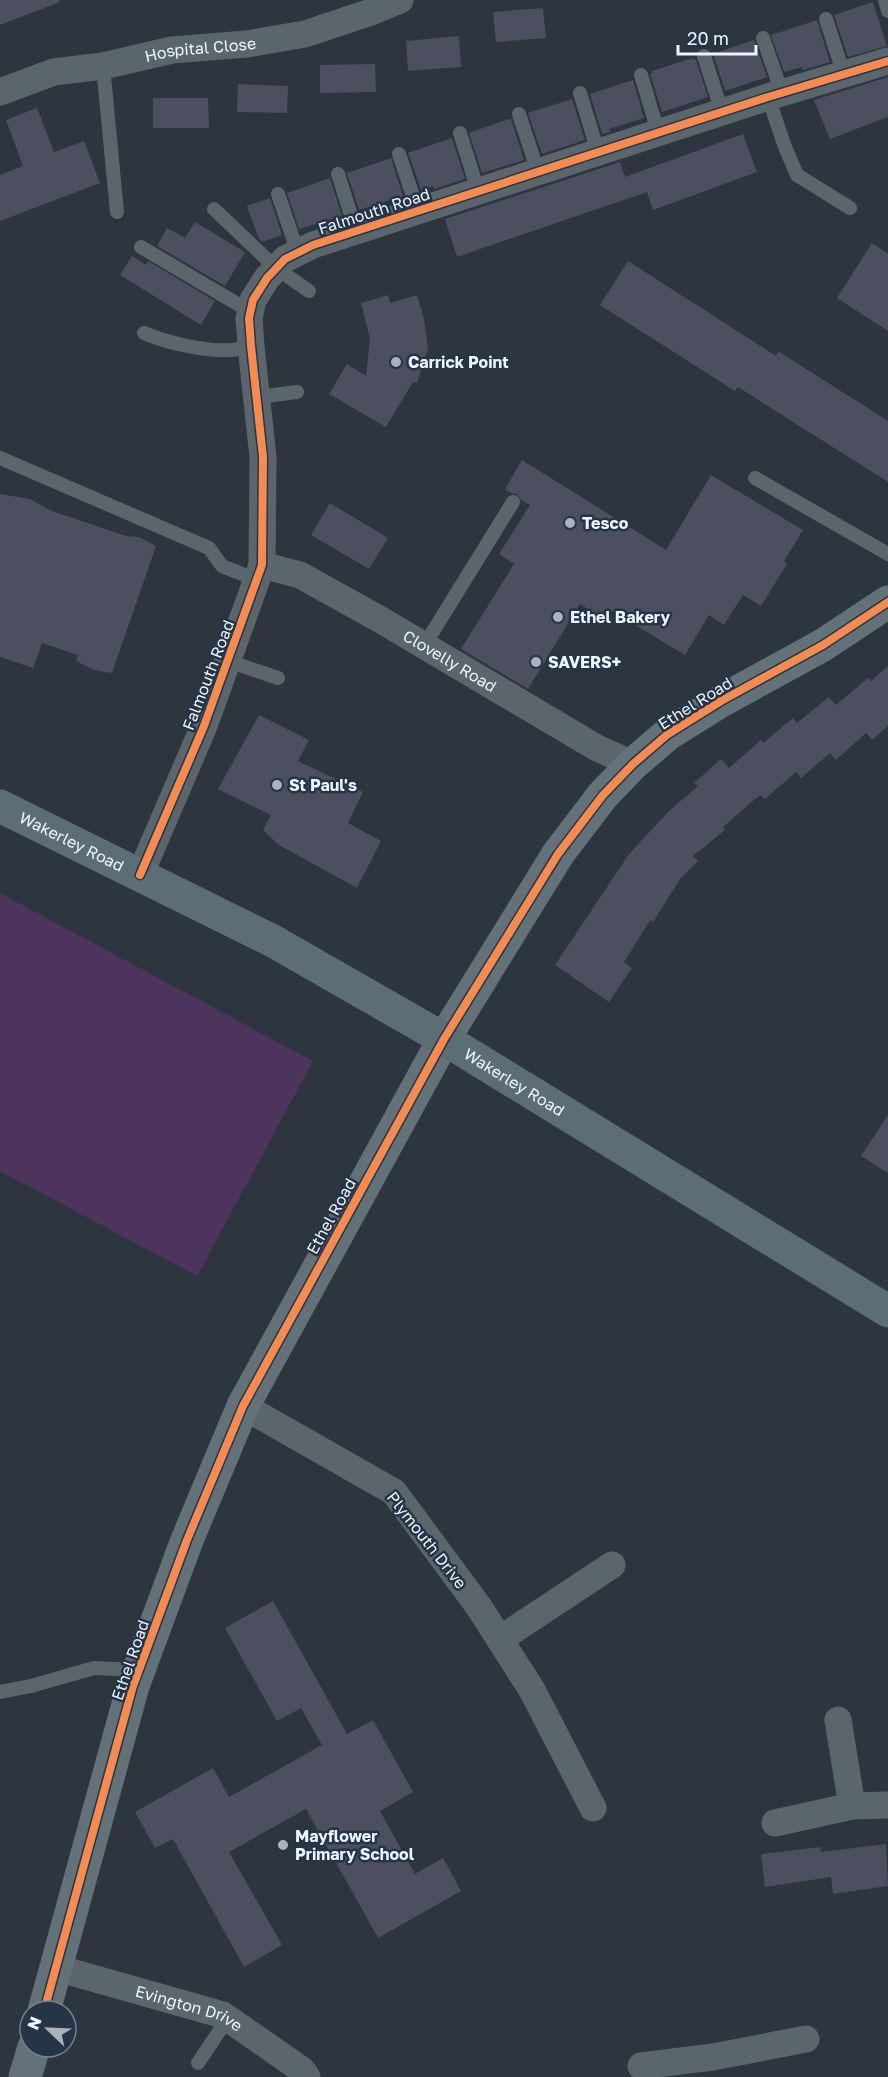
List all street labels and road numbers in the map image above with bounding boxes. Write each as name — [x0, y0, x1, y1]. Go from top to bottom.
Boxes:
street label: Hospital Close — [143, 33, 258, 66]
street label: Falmouth Road — [316, 184, 432, 238]
street label: Falmouth Road — [178, 617, 238, 733]
street label: Clovelly Road — [400, 625, 500, 696]
street label: Ethel Road — [654, 672, 736, 734]
street label: Wakerley Road — [16, 807, 127, 876]
street label: Wakerley Road — [460, 1044, 568, 1120]
street label: Ethel Road — [302, 1175, 360, 1257]
street label: Plymouth Drive — [383, 1488, 471, 1592]
street label: Ethel Road — [107, 1617, 153, 1703]
street label: Evington Drive — [133, 1981, 246, 2036]

